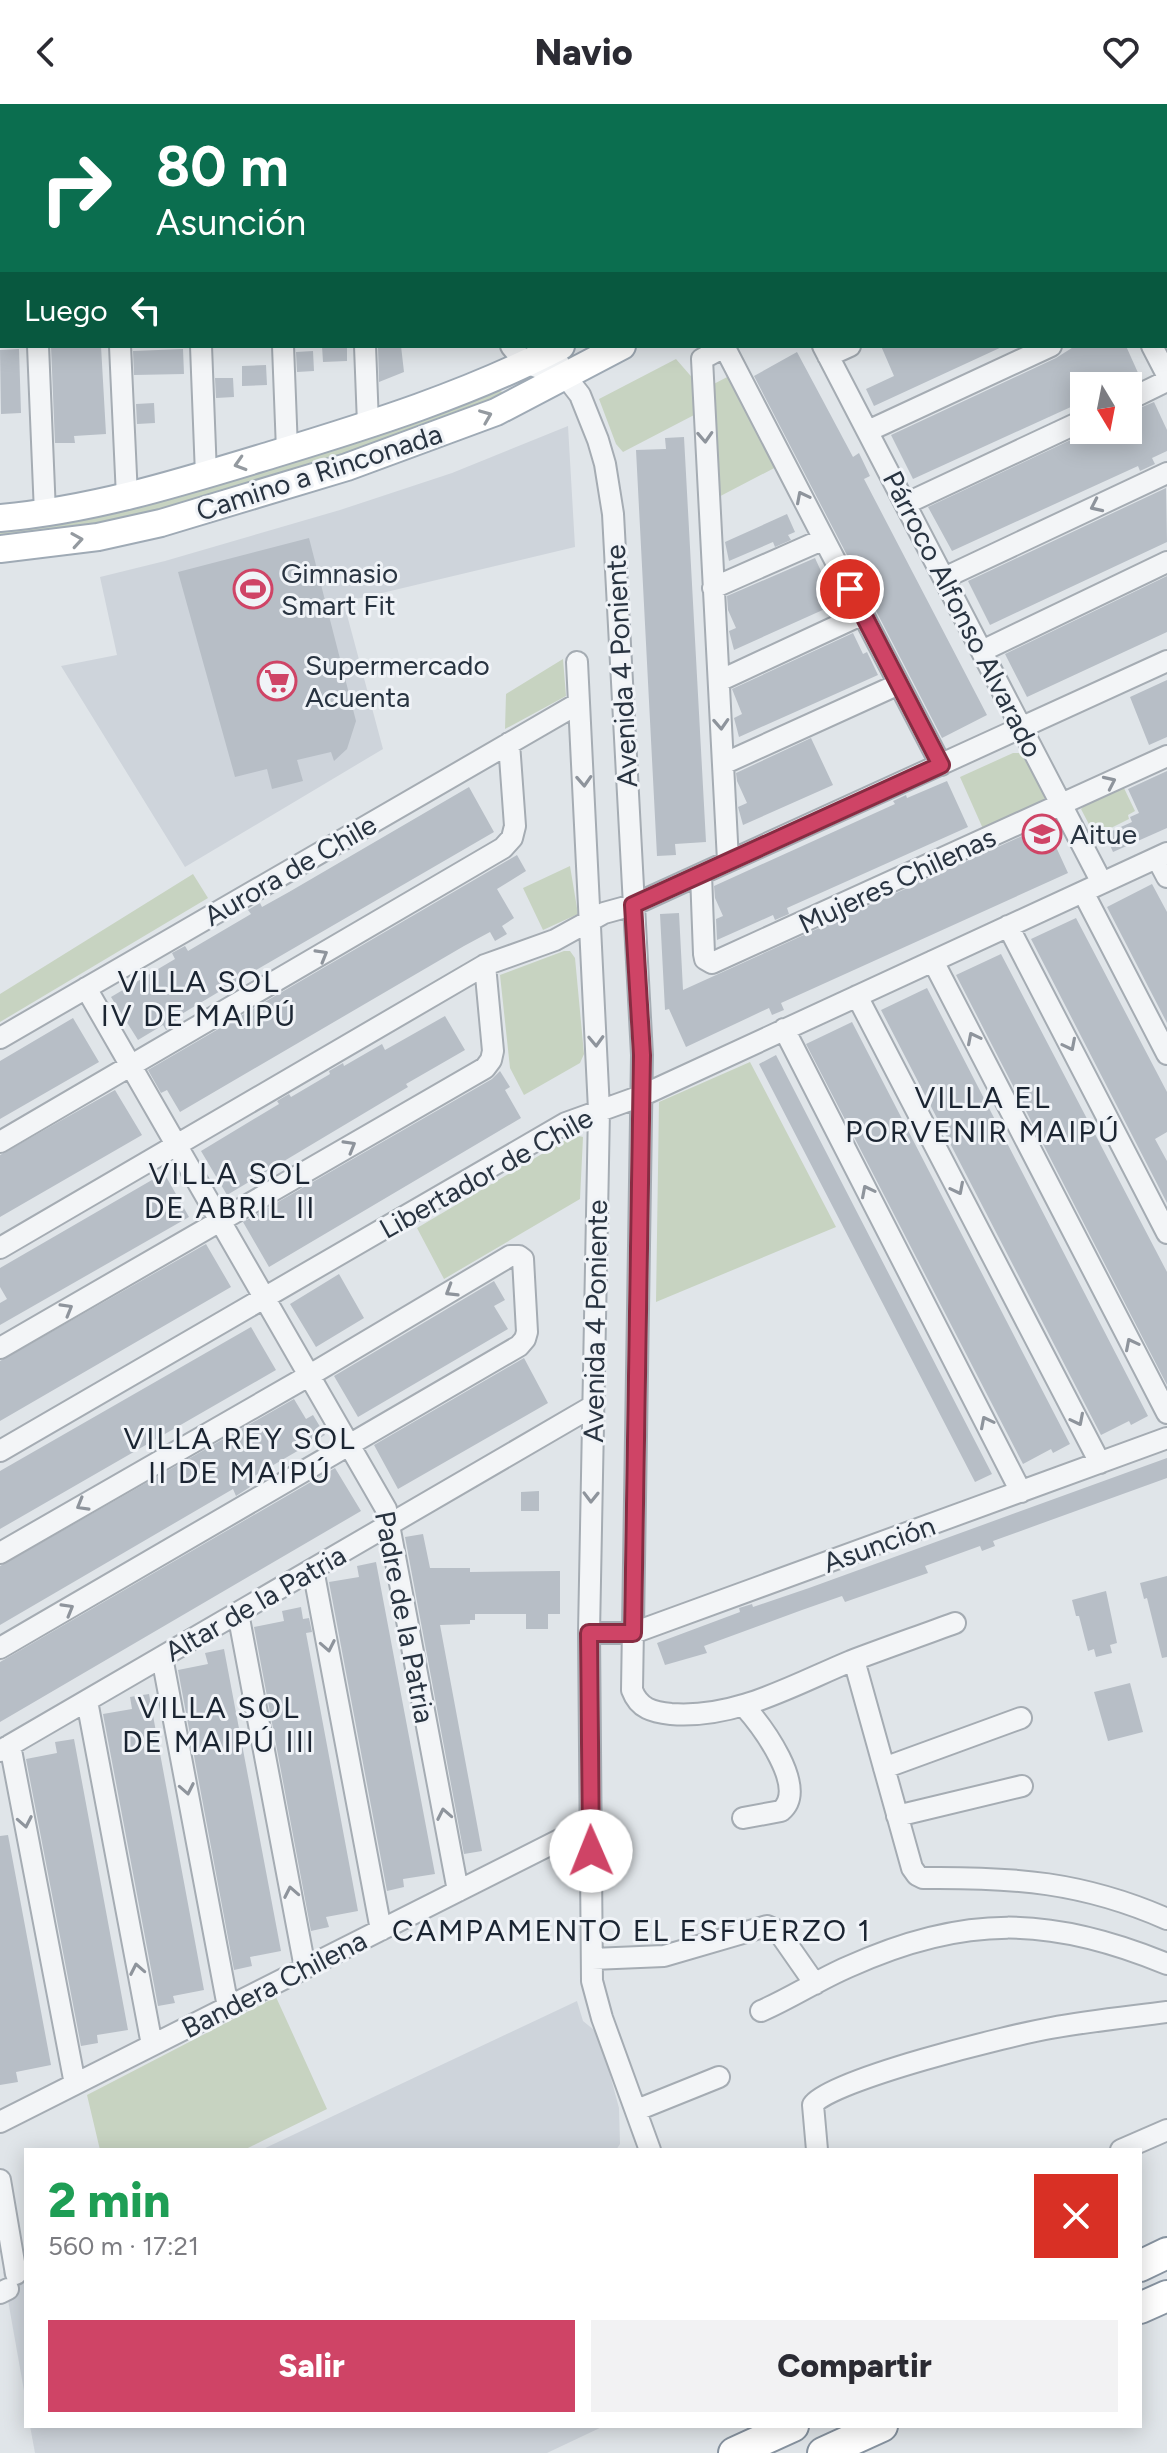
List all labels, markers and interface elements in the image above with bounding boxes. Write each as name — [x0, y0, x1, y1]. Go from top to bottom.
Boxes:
icon: back — [24, 30, 68, 74]
icon: heart — [1099, 30, 1143, 74]
text: Navio — [534, 31, 633, 74]
text: 80 m — [156, 133, 289, 200]
icon: right — [24, 136, 128, 240]
text: Asunción — [156, 201, 306, 244]
icon: left — [124, 288, 168, 332]
text: Luego — [24, 292, 108, 329]
north arrow — [1070, 372, 1142, 444]
map controls — [1070, 372, 1142, 444]
one-way arrow — [478, 409, 492, 425]
street label: Camino a Rinconada — [192, 416, 446, 528]
one-way arrow — [697, 431, 714, 444]
one-way arrow — [234, 455, 248, 471]
street label: Párroco Alfonso Alvarado — [876, 465, 1050, 763]
one-way arrow — [797, 491, 812, 506]
one-way arrow — [1090, 496, 1105, 512]
one-way arrow — [71, 532, 84, 549]
street label: Avenida 4 Poniente — [598, 544, 644, 788]
pin — [816, 555, 884, 623]
place label: Gimnasio Smart Fit — [281, 556, 398, 622]
icon: arrive — [828, 567, 872, 611]
sports icon: Gimnasio Smart Fit — [232, 568, 274, 610]
place label: Supermercado Acuenta — [305, 648, 490, 714]
supermarket icon: Supermercado Acuenta — [256, 660, 298, 702]
one-way arrow — [712, 718, 729, 731]
one-way arrow — [575, 775, 592, 788]
one-way arrow — [1102, 776, 1116, 792]
street label: Aurora de Chile — [198, 807, 382, 933]
school or university icon: Aitue — [1021, 813, 1063, 855]
place label: Aitue — [1070, 817, 1137, 851]
street label: Mujeres Chilenas — [793, 819, 1001, 941]
one-way arrow — [313, 949, 328, 965]
district label: VILLA SOL IV DE MAIPÚ — [101, 963, 297, 1034]
one-way arrow — [968, 1032, 983, 1046]
one-way arrow — [588, 1035, 605, 1048]
one-way arrow — [1060, 1037, 1075, 1052]
district label: VILLA EL PORVENIR MAIPÚ — [845, 1079, 1121, 1150]
street label: Libertador de Chile — [373, 1100, 599, 1246]
one-way arrow — [341, 1140, 356, 1156]
district label: VILLA SOL DE ABRIL II — [144, 1155, 316, 1226]
one-way arrow — [948, 1181, 963, 1196]
one-way arrow — [861, 1185, 877, 1200]
street label: Avenida 4 Poniente — [576, 1199, 614, 1443]
one-way arrow — [445, 1281, 460, 1297]
one-way arrow — [59, 1303, 73, 1319]
one-way arrow — [1126, 1337, 1141, 1352]
one-way arrow — [1068, 1412, 1083, 1426]
one-way arrow — [980, 1416, 995, 1431]
district label: VILLA REY SOL II DE MAIPÚ — [123, 1420, 357, 1491]
one-way arrow — [583, 1491, 600, 1504]
one-way arrow — [76, 1495, 91, 1511]
street label: Padre de la Patria — [368, 1508, 442, 1726]
street label: Asunción — [818, 1508, 940, 1580]
street label: Altar de la Patria — [158, 1537, 352, 1669]
one-way arrow — [59, 1603, 73, 1619]
one-way arrow — [318, 1639, 335, 1652]
district label: VILLA SOL DE MAIPÚ III — [122, 1689, 316, 1760]
one-way arrow — [177, 1782, 194, 1796]
one-way arrow — [436, 1808, 453, 1821]
position arrow — [549, 1809, 633, 1893]
one-way arrow — [16, 1814, 33, 1828]
one-way arrow — [283, 1885, 300, 1898]
district label: CAMPAMENTO EL ESFUERZO 1 — [392, 1912, 872, 1949]
street label: Bandera Chilena — [176, 1923, 372, 2045]
one-way arrow — [130, 1962, 147, 1976]
text: 2 min — [48, 2171, 171, 2229]
button: close — [1034, 2174, 1118, 2258]
text: 560 m · 17:21 — [48, 2230, 199, 2262]
button: Salir — [48, 2320, 575, 2412]
button: Compartir — [591, 2320, 1118, 2412]

